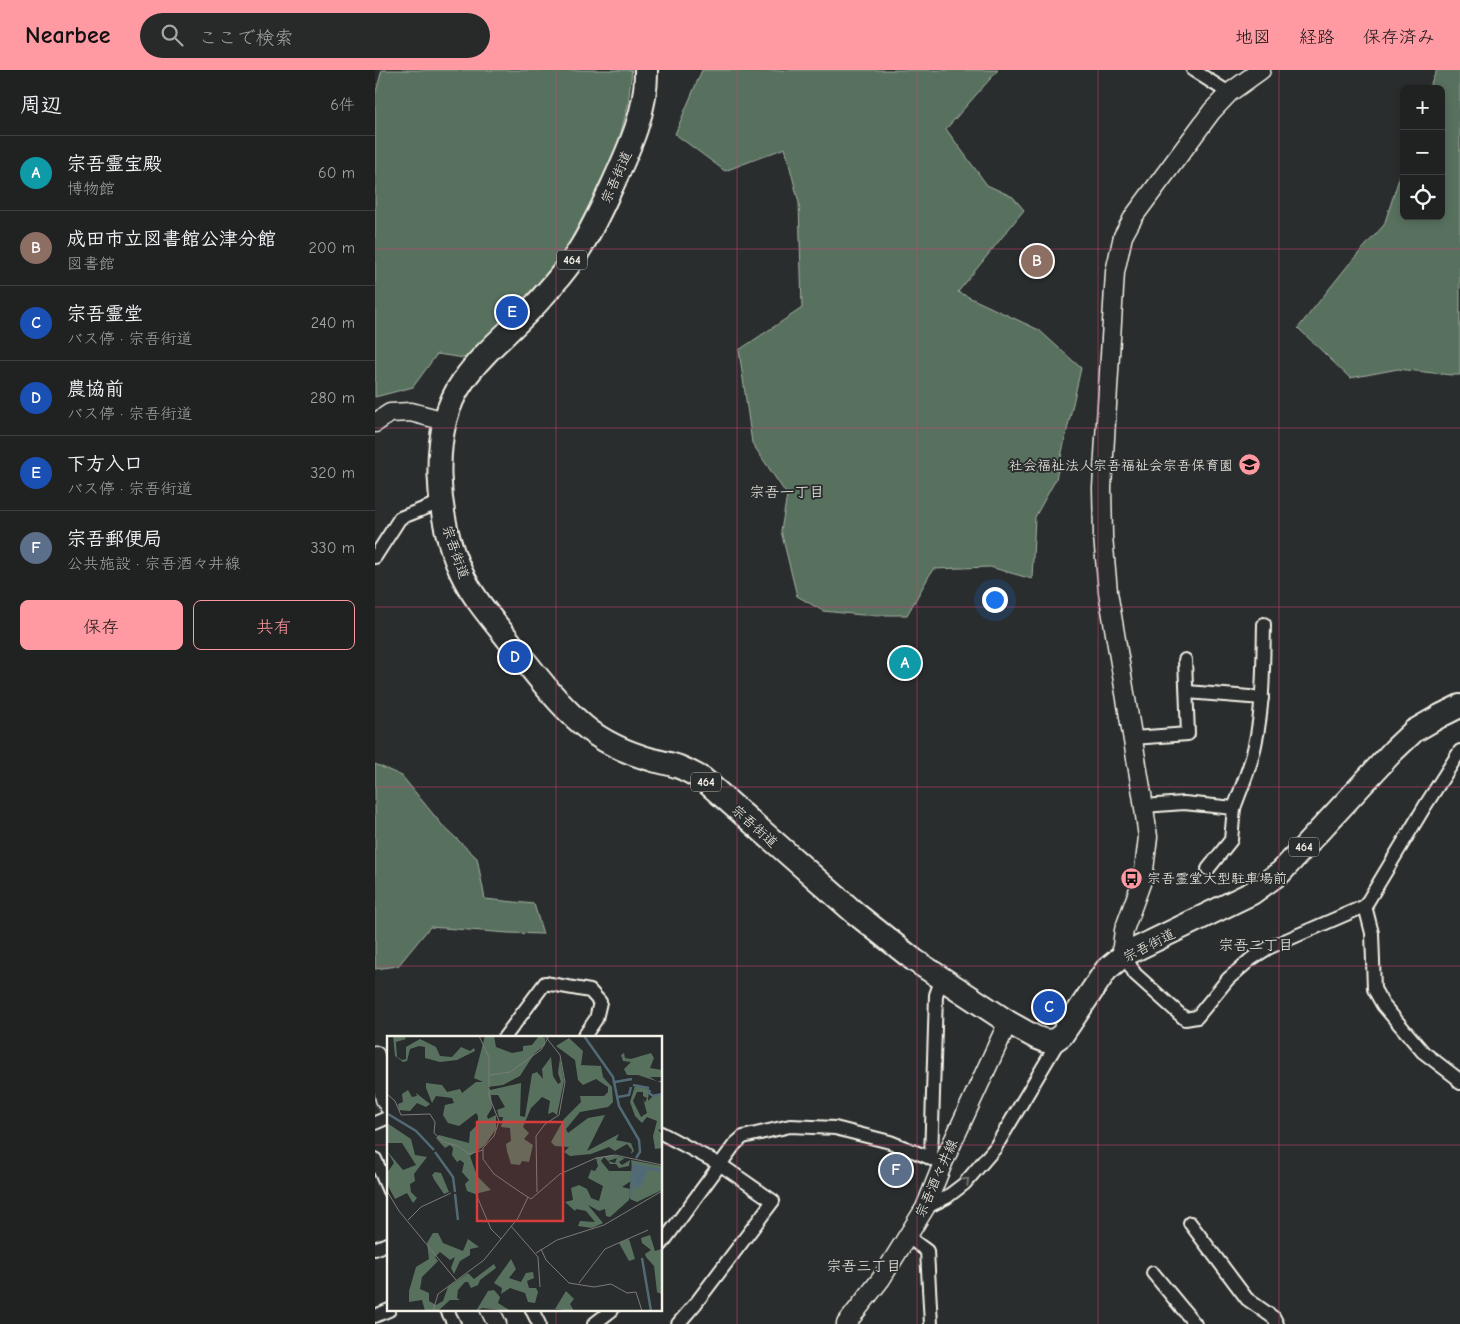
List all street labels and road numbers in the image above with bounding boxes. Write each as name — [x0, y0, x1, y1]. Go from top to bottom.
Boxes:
street label: 宗吾街道 — [597, 148, 636, 206]
road number: 464 — [557, 250, 587, 270]
street label: 宗吾街道 — [438, 523, 473, 581]
road number: 464 — [691, 772, 721, 792]
street label: 宗吾街道 — [728, 801, 781, 851]
road number: 464 — [1289, 838, 1319, 856]
street label: 宗吾街道 — [1120, 925, 1178, 966]
street label: 宗吾酒々井線 — [912, 1136, 961, 1220]

